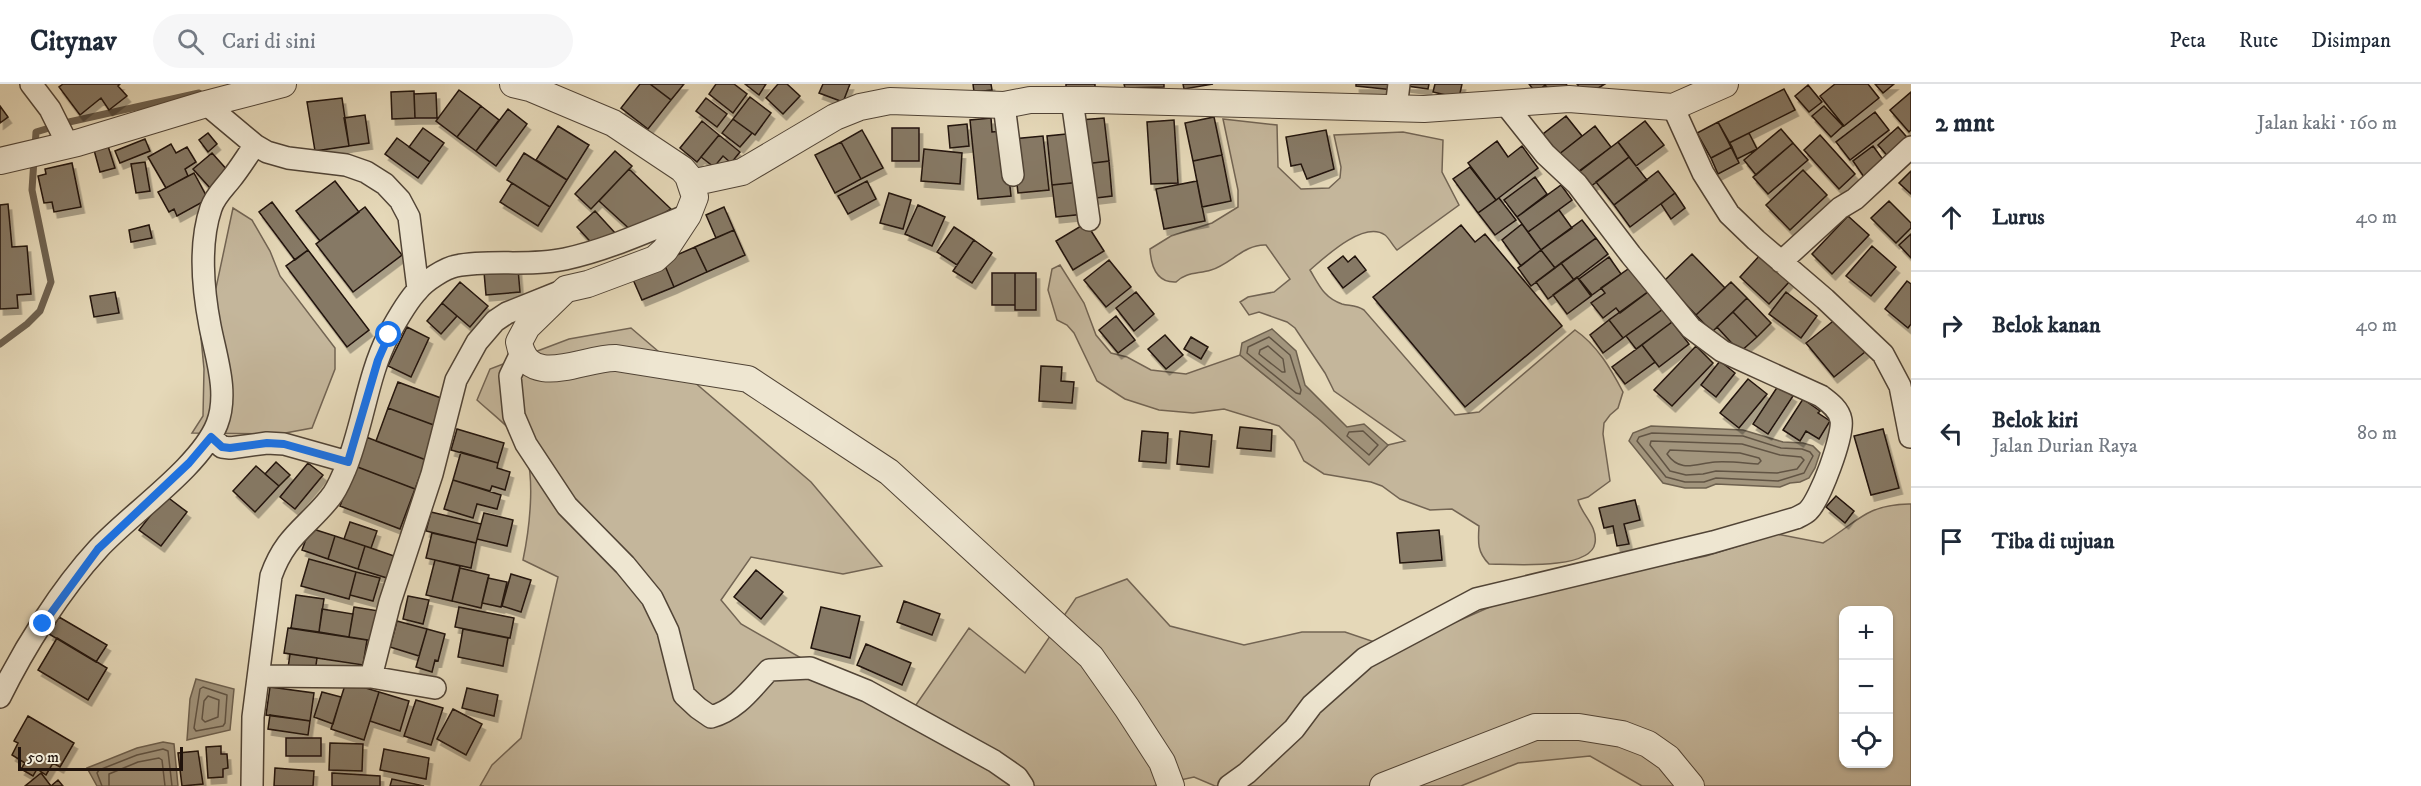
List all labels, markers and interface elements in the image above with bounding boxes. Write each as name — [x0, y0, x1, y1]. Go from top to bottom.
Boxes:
search box — [153, 14, 573, 68]
text: Citynav — [30, 24, 117, 59]
icon: search — [174, 25, 207, 58]
text: Cari di sini — [222, 28, 316, 55]
text: Peta — [2170, 28, 2206, 54]
text: Rute — [2239, 28, 2278, 54]
text: Disimpan — [2311, 28, 2391, 54]
text: 2 mnt — [1935, 107, 1995, 140]
text: Jalan kaki · 160 m — [2257, 111, 2397, 136]
icon: ahead — [1935, 201, 1968, 234]
text: Lurus — [1992, 204, 2045, 231]
text: 40 m — [2355, 205, 2397, 230]
icon: right — [1935, 309, 1968, 342]
text: Belok kanan — [1992, 312, 2100, 339]
text: 40 m — [2355, 313, 2397, 338]
route start — [375, 321, 401, 347]
text: Belok kiri — [1992, 407, 2078, 434]
icon: left — [1935, 417, 1968, 450]
text: 80 m — [2357, 421, 2397, 446]
text: Jalan Durian Raya — [1992, 434, 2137, 459]
icon: arrive — [1935, 525, 1968, 558]
text: Tiba di tujuan — [1992, 528, 2114, 555]
map controls — [1839, 606, 1893, 768]
button: + — [1839, 606, 1893, 660]
route end — [29, 610, 55, 636]
button: − — [1839, 660, 1893, 714]
button: locate — [1839, 714, 1893, 768]
scale bar — [18, 744, 183, 772]
text: 50 m — [27, 747, 59, 767]

